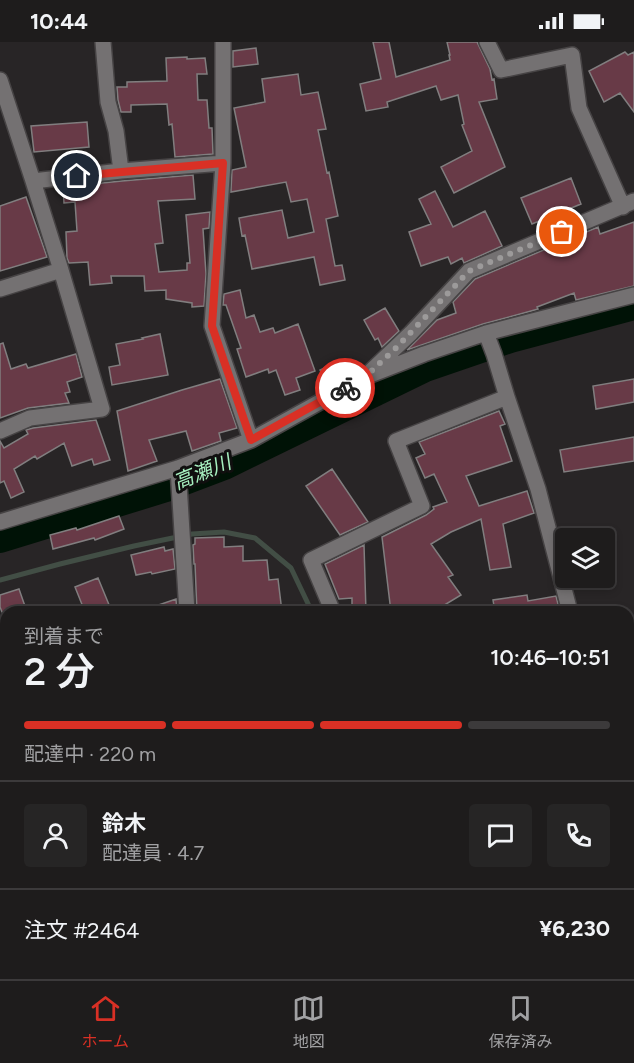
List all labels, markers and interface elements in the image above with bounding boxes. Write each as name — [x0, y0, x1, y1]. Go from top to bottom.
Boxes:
text: 10:44 — [30, 8, 88, 35]
pin — [51, 150, 102, 201]
icon: home — [60, 159, 93, 192]
pin — [536, 206, 587, 257]
icon: bag — [545, 215, 578, 248]
courier — [315, 358, 375, 418]
icon: bike — [329, 372, 362, 405]
water label: 高瀬川 — [170, 449, 236, 494]
map controls — [555, 528, 615, 588]
button: layers — [555, 528, 615, 588]
text: 到着まで — [24, 624, 104, 648]
text: 10:46–10:51 — [490, 644, 610, 671]
text: 2 分 — [24, 648, 95, 695]
text: 配達中 · 220 m — [24, 742, 156, 766]
button: person — [24, 804, 87, 867]
button: chat — [469, 804, 532, 867]
button: phone — [547, 804, 610, 867]
text: 鈴木 — [102, 810, 146, 837]
text: 配達員 · 4.7 — [102, 841, 204, 865]
text: ¥6,230 — [539, 915, 610, 942]
text: 注文 #2464 — [24, 917, 139, 944]
tab: ホーム — [82, 992, 129, 1052]
tab: 地図 — [292, 992, 325, 1052]
tab: 保存済み — [488, 992, 552, 1052]

